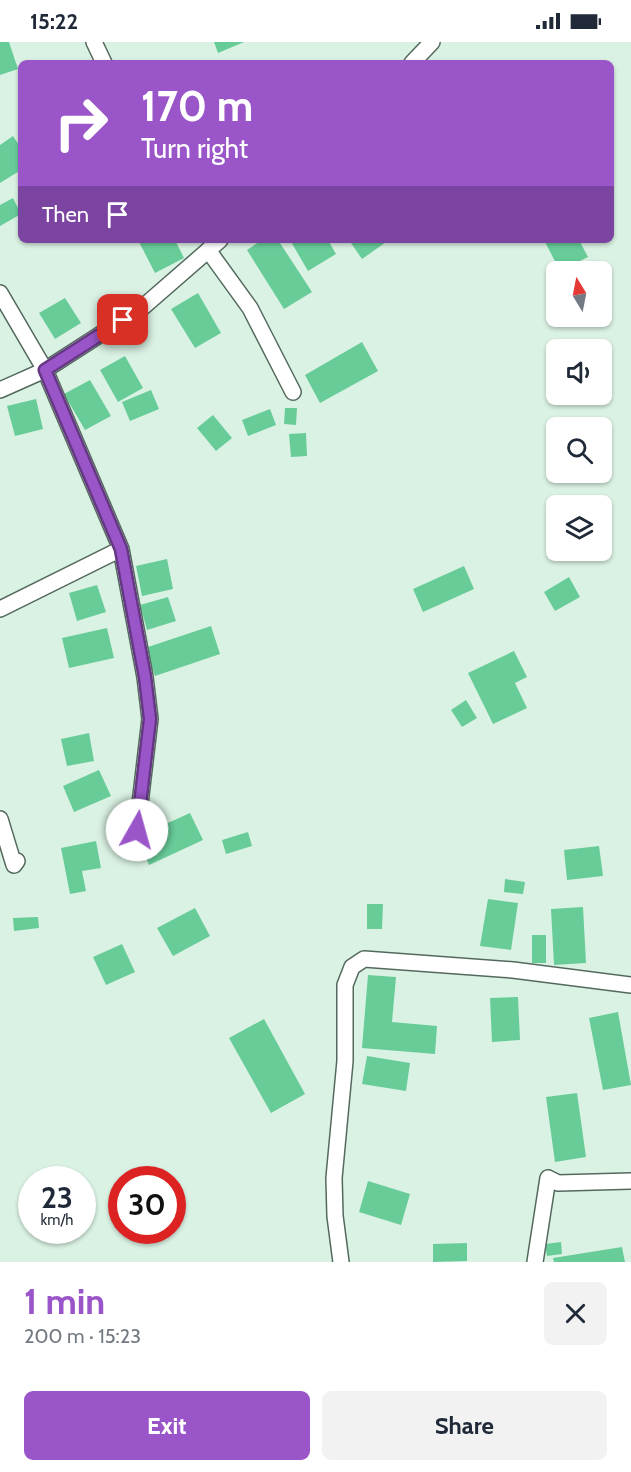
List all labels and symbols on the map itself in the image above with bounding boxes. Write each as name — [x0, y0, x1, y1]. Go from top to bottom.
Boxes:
north arrow — [546, 261, 612, 327]
pin — [97, 294, 148, 345]
position arrow — [105, 798, 169, 862]
speed limit sign: 30 — [108, 1166, 186, 1244]

